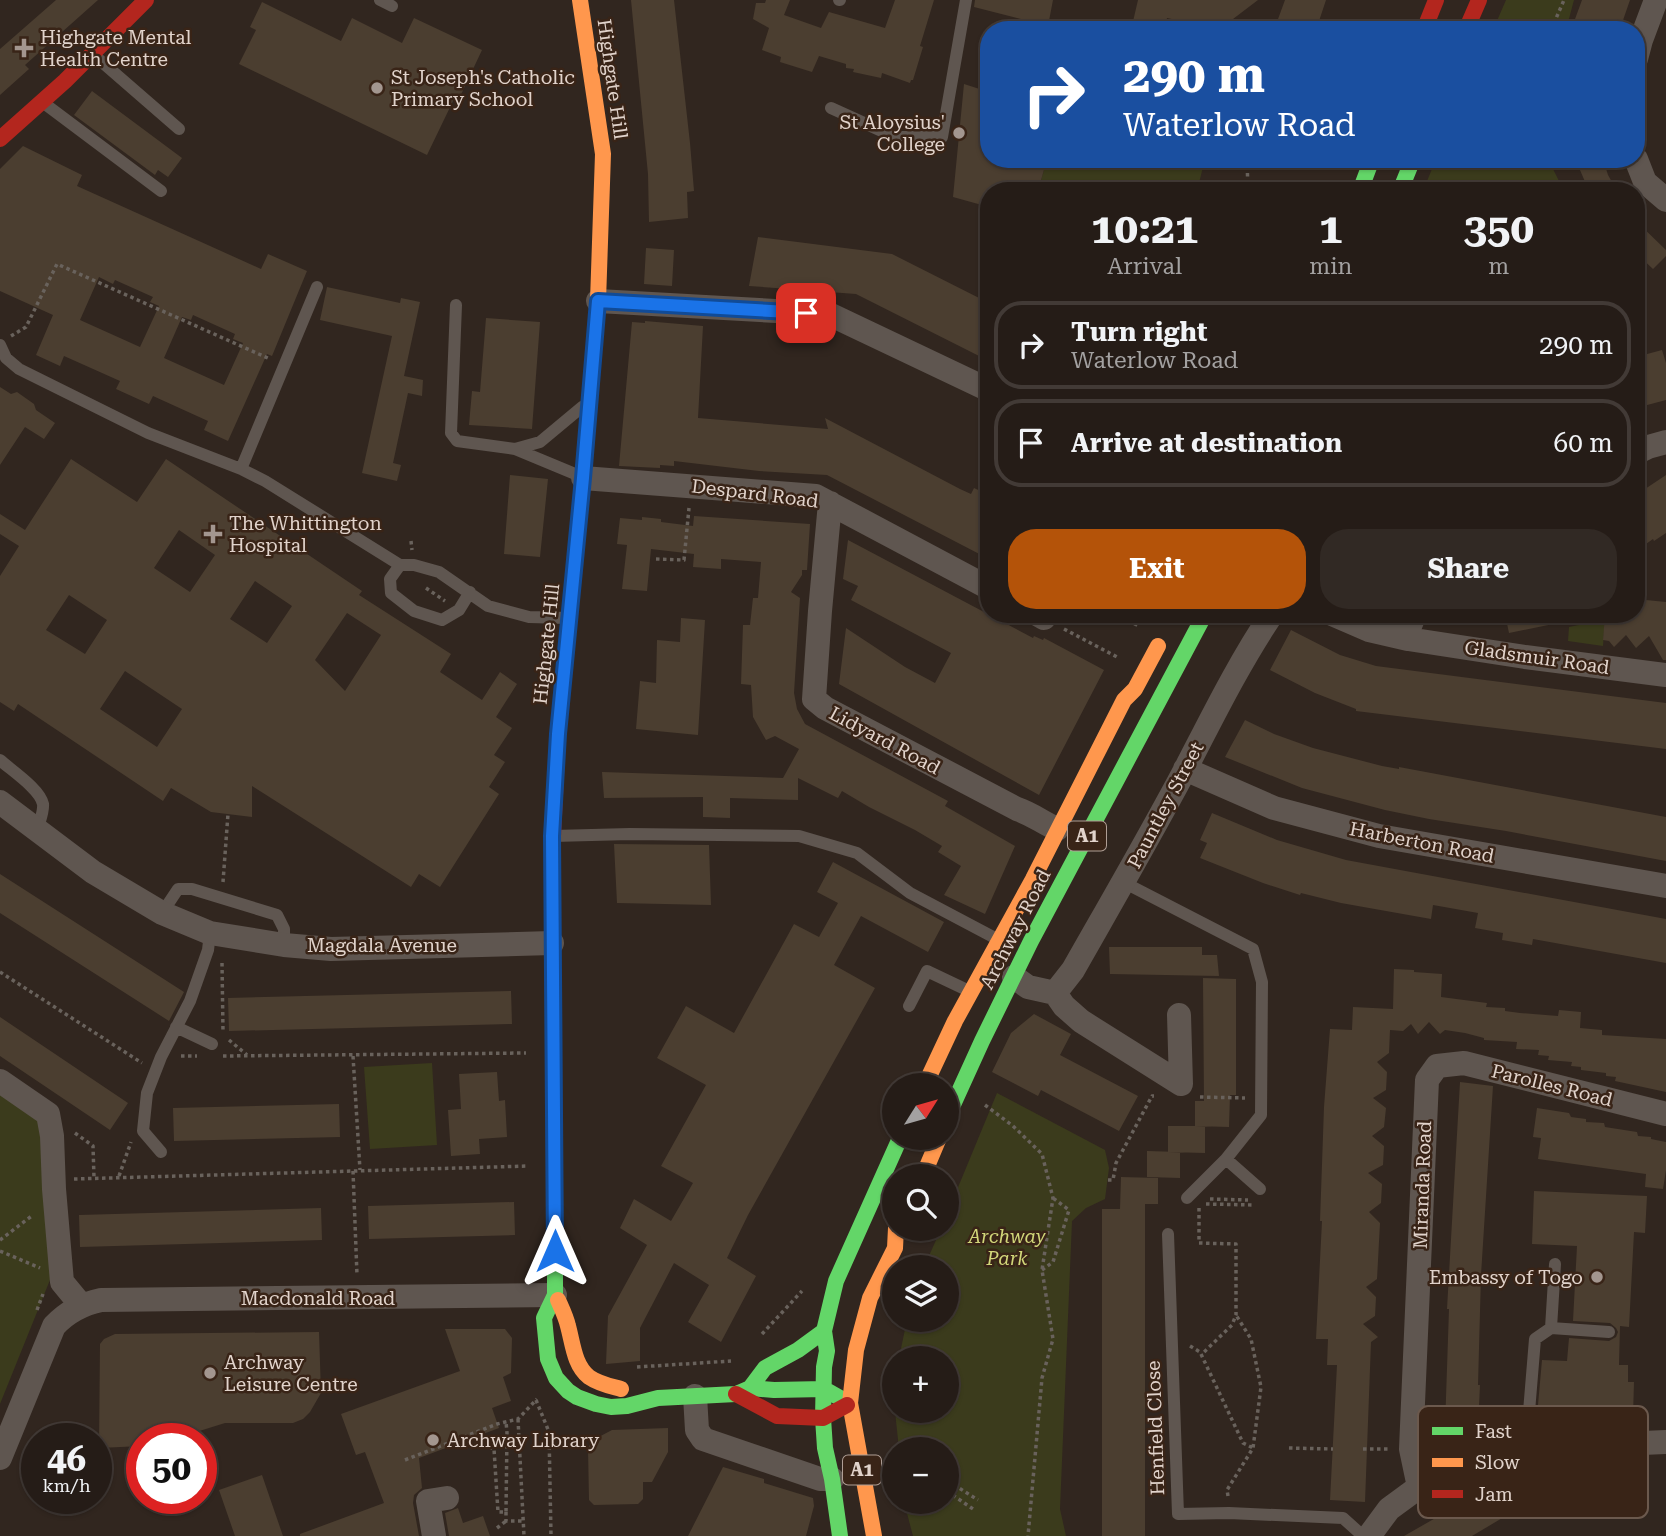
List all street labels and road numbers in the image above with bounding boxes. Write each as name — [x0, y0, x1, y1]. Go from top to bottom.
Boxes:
street label: Highgate Hill — [593, 17, 632, 141]
street label: Despard Road — [690, 474, 820, 513]
street label: Highgate Hill — [529, 582, 564, 706]
street label: Gladsmuir Road — [1463, 636, 1611, 679]
street label: Lidyard Road — [825, 702, 944, 779]
street label: Pauntley Street — [1122, 738, 1208, 872]
street label: Harberton Road — [1348, 817, 1496, 868]
road number: A1 — [1068, 822, 1106, 850]
street label: Archway Road — [975, 865, 1056, 993]
street label: Magdala Avenue — [307, 934, 457, 957]
street label: Parolles Road — [1489, 1059, 1615, 1112]
street label: Miranda Road — [1409, 1120, 1436, 1250]
street label: Macdonald Road — [241, 1287, 395, 1310]
street label: Henfield Close — [1142, 1360, 1169, 1496]
road number: A1 — [843, 1456, 881, 1484]

